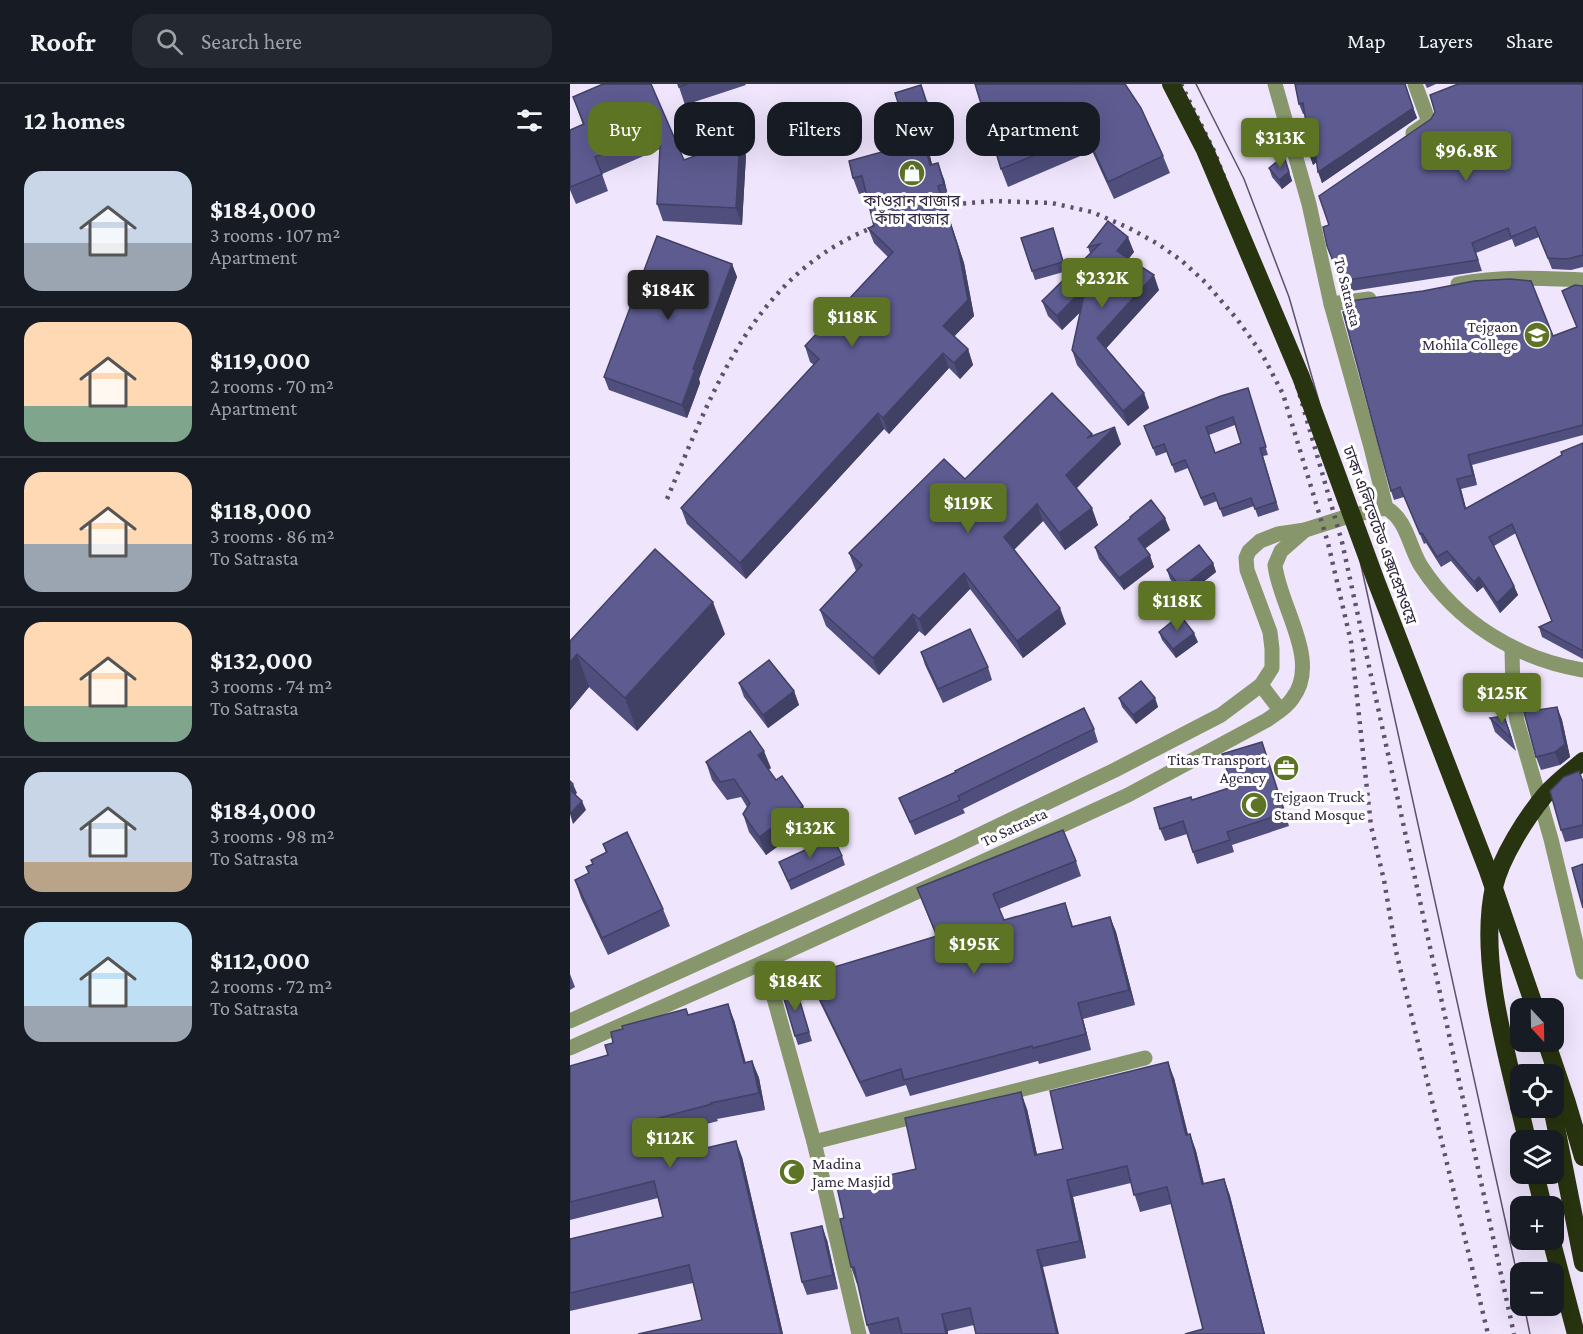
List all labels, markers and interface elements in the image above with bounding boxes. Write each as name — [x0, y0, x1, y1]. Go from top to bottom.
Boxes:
search box — [132, 14, 552, 68]
icon: search — [153, 25, 186, 58]
text: Roofr — [30, 26, 96, 57]
text: Search here — [201, 29, 302, 54]
text: Map — [1347, 29, 1386, 53]
text: Layers — [1419, 29, 1473, 53]
text: Share — [1506, 29, 1553, 53]
chip: Buy — [588, 102, 662, 156]
chip: Rent — [674, 102, 755, 156]
chip: Filters — [767, 102, 862, 156]
chip: New — [874, 102, 954, 156]
chip: Apartment — [966, 102, 1100, 156]
icon: filters — [513, 104, 546, 137]
text: 12 homes — [24, 106, 125, 135]
pin: $313K — [1238, 118, 1322, 169]
text: $313K — [1255, 126, 1305, 148]
pin: $96.8K — [1417, 131, 1515, 182]
text: $96.8K — [1435, 139, 1497, 161]
shop icon: কাওরান বাজার কাঁচা বাজার — [897, 158, 927, 188]
place label: কাওরান বাজার কাঁচা বাজার — [863, 192, 961, 227]
icon: home — [72, 195, 144, 267]
text: $184,000 — [210, 195, 316, 224]
text: 3 rooms · 107 m² — [210, 224, 340, 246]
text: Apartment — [210, 246, 297, 268]
street label: To Satrasta — [1331, 256, 1365, 329]
pin: $232K — [1060, 258, 1144, 309]
text: $232K — [1076, 266, 1128, 288]
pin: $184K — [626, 270, 710, 321]
text: $184K — [642, 278, 694, 300]
pin: $118K — [810, 297, 894, 348]
text: $118K — [827, 305, 877, 327]
place label: Tejgaon Mohila College — [1422, 318, 1518, 354]
school or university icon: Tejgaon Mohila College — [1522, 320, 1552, 350]
icon: home — [72, 346, 144, 418]
text: $119,000 — [210, 346, 310, 375]
text: 2 rooms · 70 m² — [210, 375, 334, 397]
text: Apartment — [210, 397, 297, 419]
street label: ঢাকা এলিভেটেড এক্সপ্রেসওয়ে — [1339, 442, 1421, 627]
pin: $119K — [926, 483, 1010, 534]
text: $119K — [944, 491, 992, 513]
icon: home — [72, 496, 144, 568]
text: $118,000 — [210, 496, 312, 525]
text: 3 rooms · 86 m² — [210, 525, 335, 547]
text: To Satrasta — [210, 547, 299, 569]
pin: $118K — [1135, 581, 1219, 632]
text: $118K — [1152, 589, 1202, 611]
icon: home — [72, 646, 144, 718]
text: $132,000 — [210, 646, 313, 675]
pin: $125K — [1460, 673, 1544, 724]
text: 3 rooms · 74 m² — [210, 675, 332, 697]
text: $125K — [1477, 681, 1527, 703]
text: To Satrasta — [210, 697, 299, 719]
place label: Titas Transport Agency — [1168, 751, 1267, 787]
office icon: Titas Transport Agency — [1271, 753, 1301, 783]
place label: Tejgaon Truck Stand Mosque — [1274, 788, 1365, 824]
mosque icon: Tejgaon Truck Stand Mosque — [1239, 790, 1269, 820]
icon: home — [72, 796, 144, 868]
text: $184,000 — [210, 796, 316, 825]
street label: To Satrasta — [978, 804, 1050, 850]
pin: $132K — [768, 808, 852, 859]
text: $132K — [785, 816, 835, 838]
text: 3 rooms · 98 m² — [210, 825, 335, 847]
text: To Satrasta — [210, 847, 299, 869]
pin: $195K — [932, 924, 1016, 975]
text: $195K — [949, 932, 999, 954]
icon: home — [72, 946, 144, 1018]
text: $112,000 — [210, 946, 310, 975]
pin: $184K — [753, 961, 837, 1012]
text: $184K — [769, 969, 821, 991]
text: 2 rooms · 72 m² — [210, 975, 332, 997]
text: To Satrasta — [210, 997, 299, 1019]
north arrow — [1510, 998, 1564, 1052]
map controls — [1510, 998, 1564, 1316]
button: locate — [1510, 1064, 1564, 1118]
pin: $112K — [628, 1118, 712, 1169]
text: $112K — [646, 1126, 694, 1148]
button: layers — [1510, 1130, 1564, 1184]
place label: Madina Jame Masjid — [810, 1155, 891, 1191]
mosque icon: Madina Jame Masjid — [777, 1157, 807, 1187]
button: + — [1510, 1196, 1564, 1250]
button: − — [1510, 1262, 1564, 1316]

